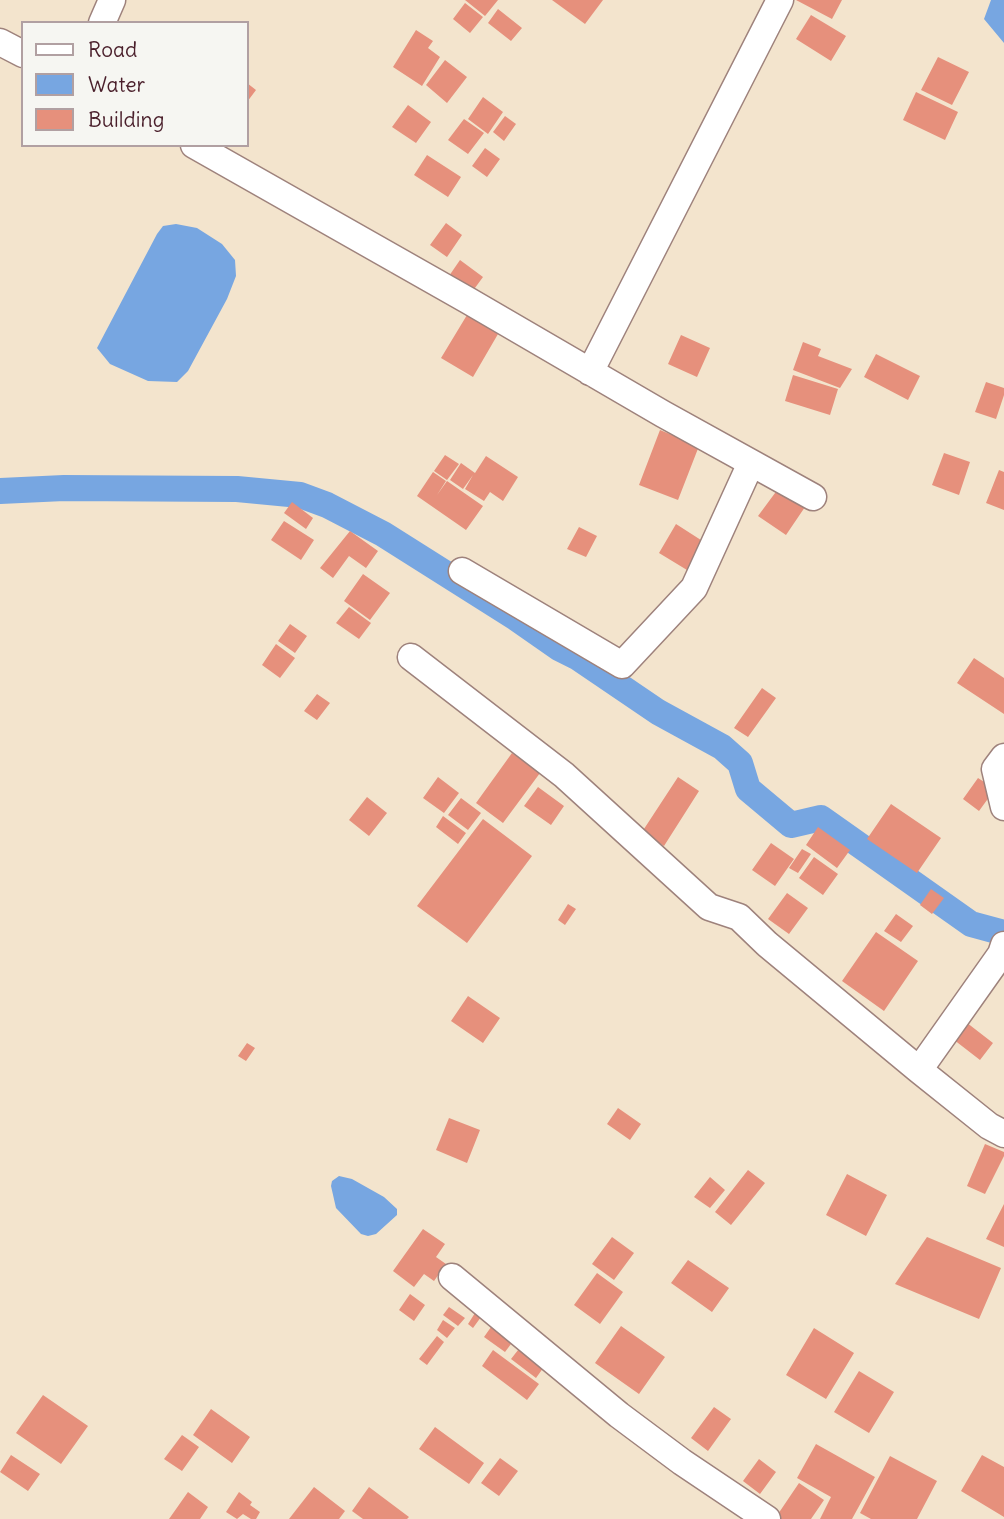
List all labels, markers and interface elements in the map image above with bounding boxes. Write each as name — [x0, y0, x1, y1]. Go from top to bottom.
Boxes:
legend — [21, 21, 248, 147]
text: Road — [88, 36, 137, 63]
text: Water — [88, 71, 145, 98]
text: Building — [88, 106, 164, 133]

